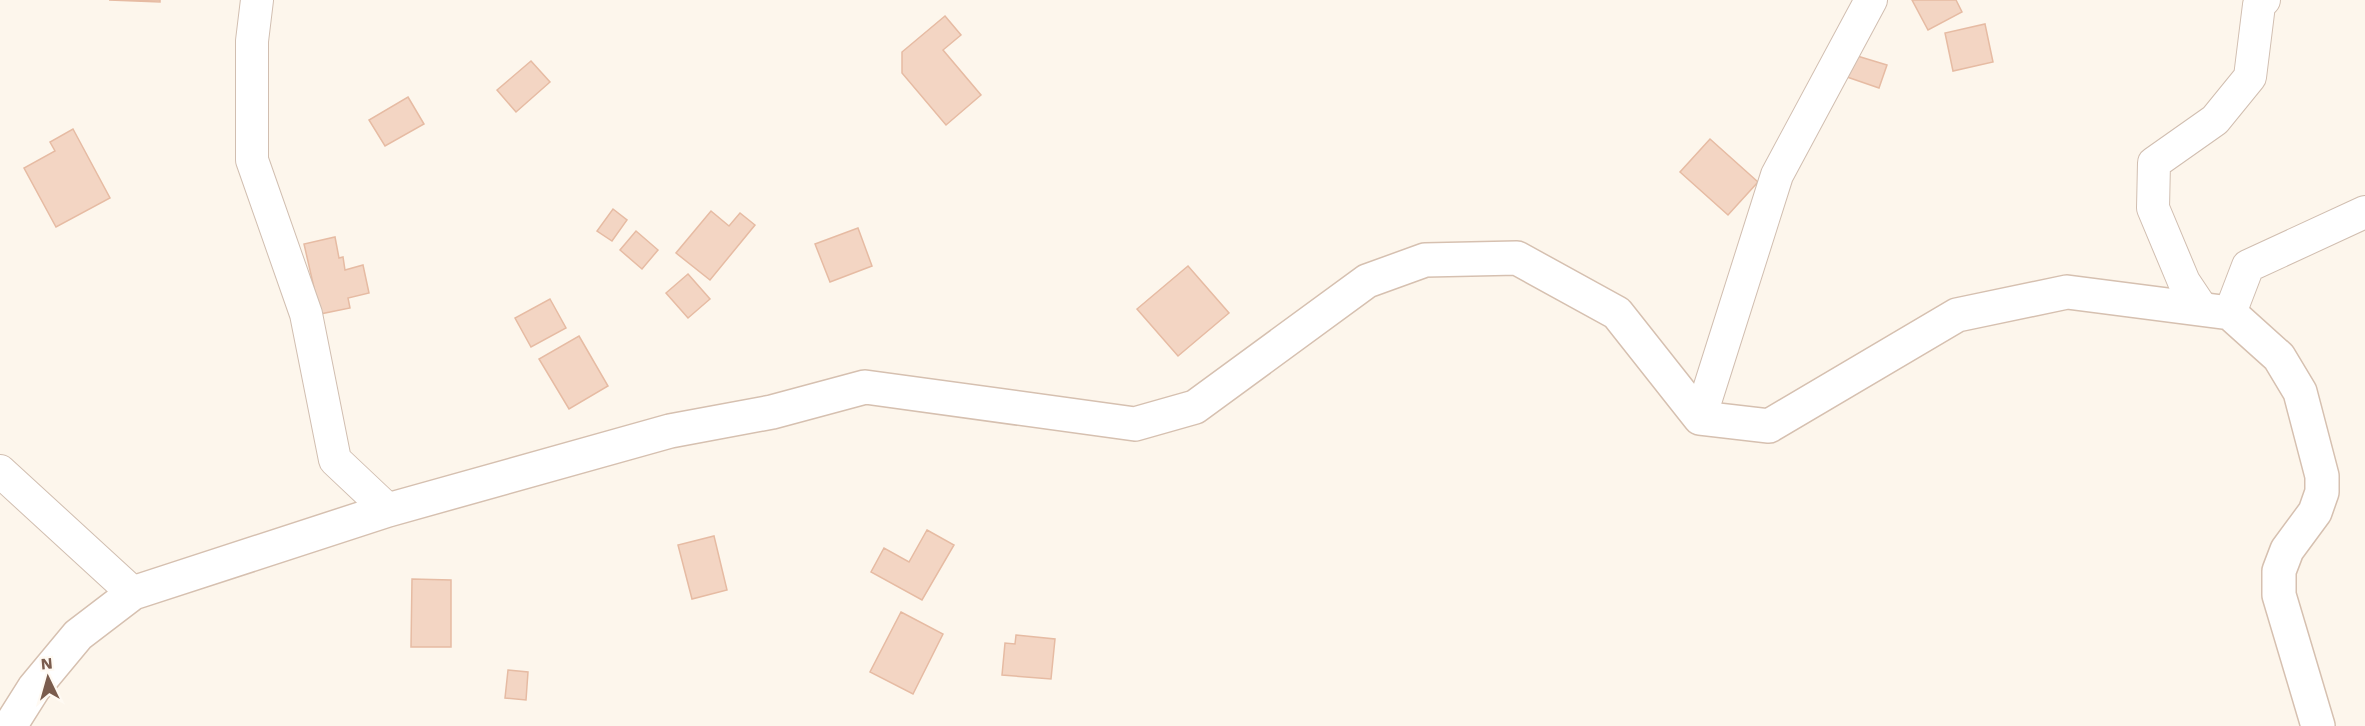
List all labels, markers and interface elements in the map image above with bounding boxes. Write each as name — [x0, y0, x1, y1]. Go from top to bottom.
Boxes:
north arrow — [18, 648, 78, 708]
text: N — [40, 654, 53, 674]

